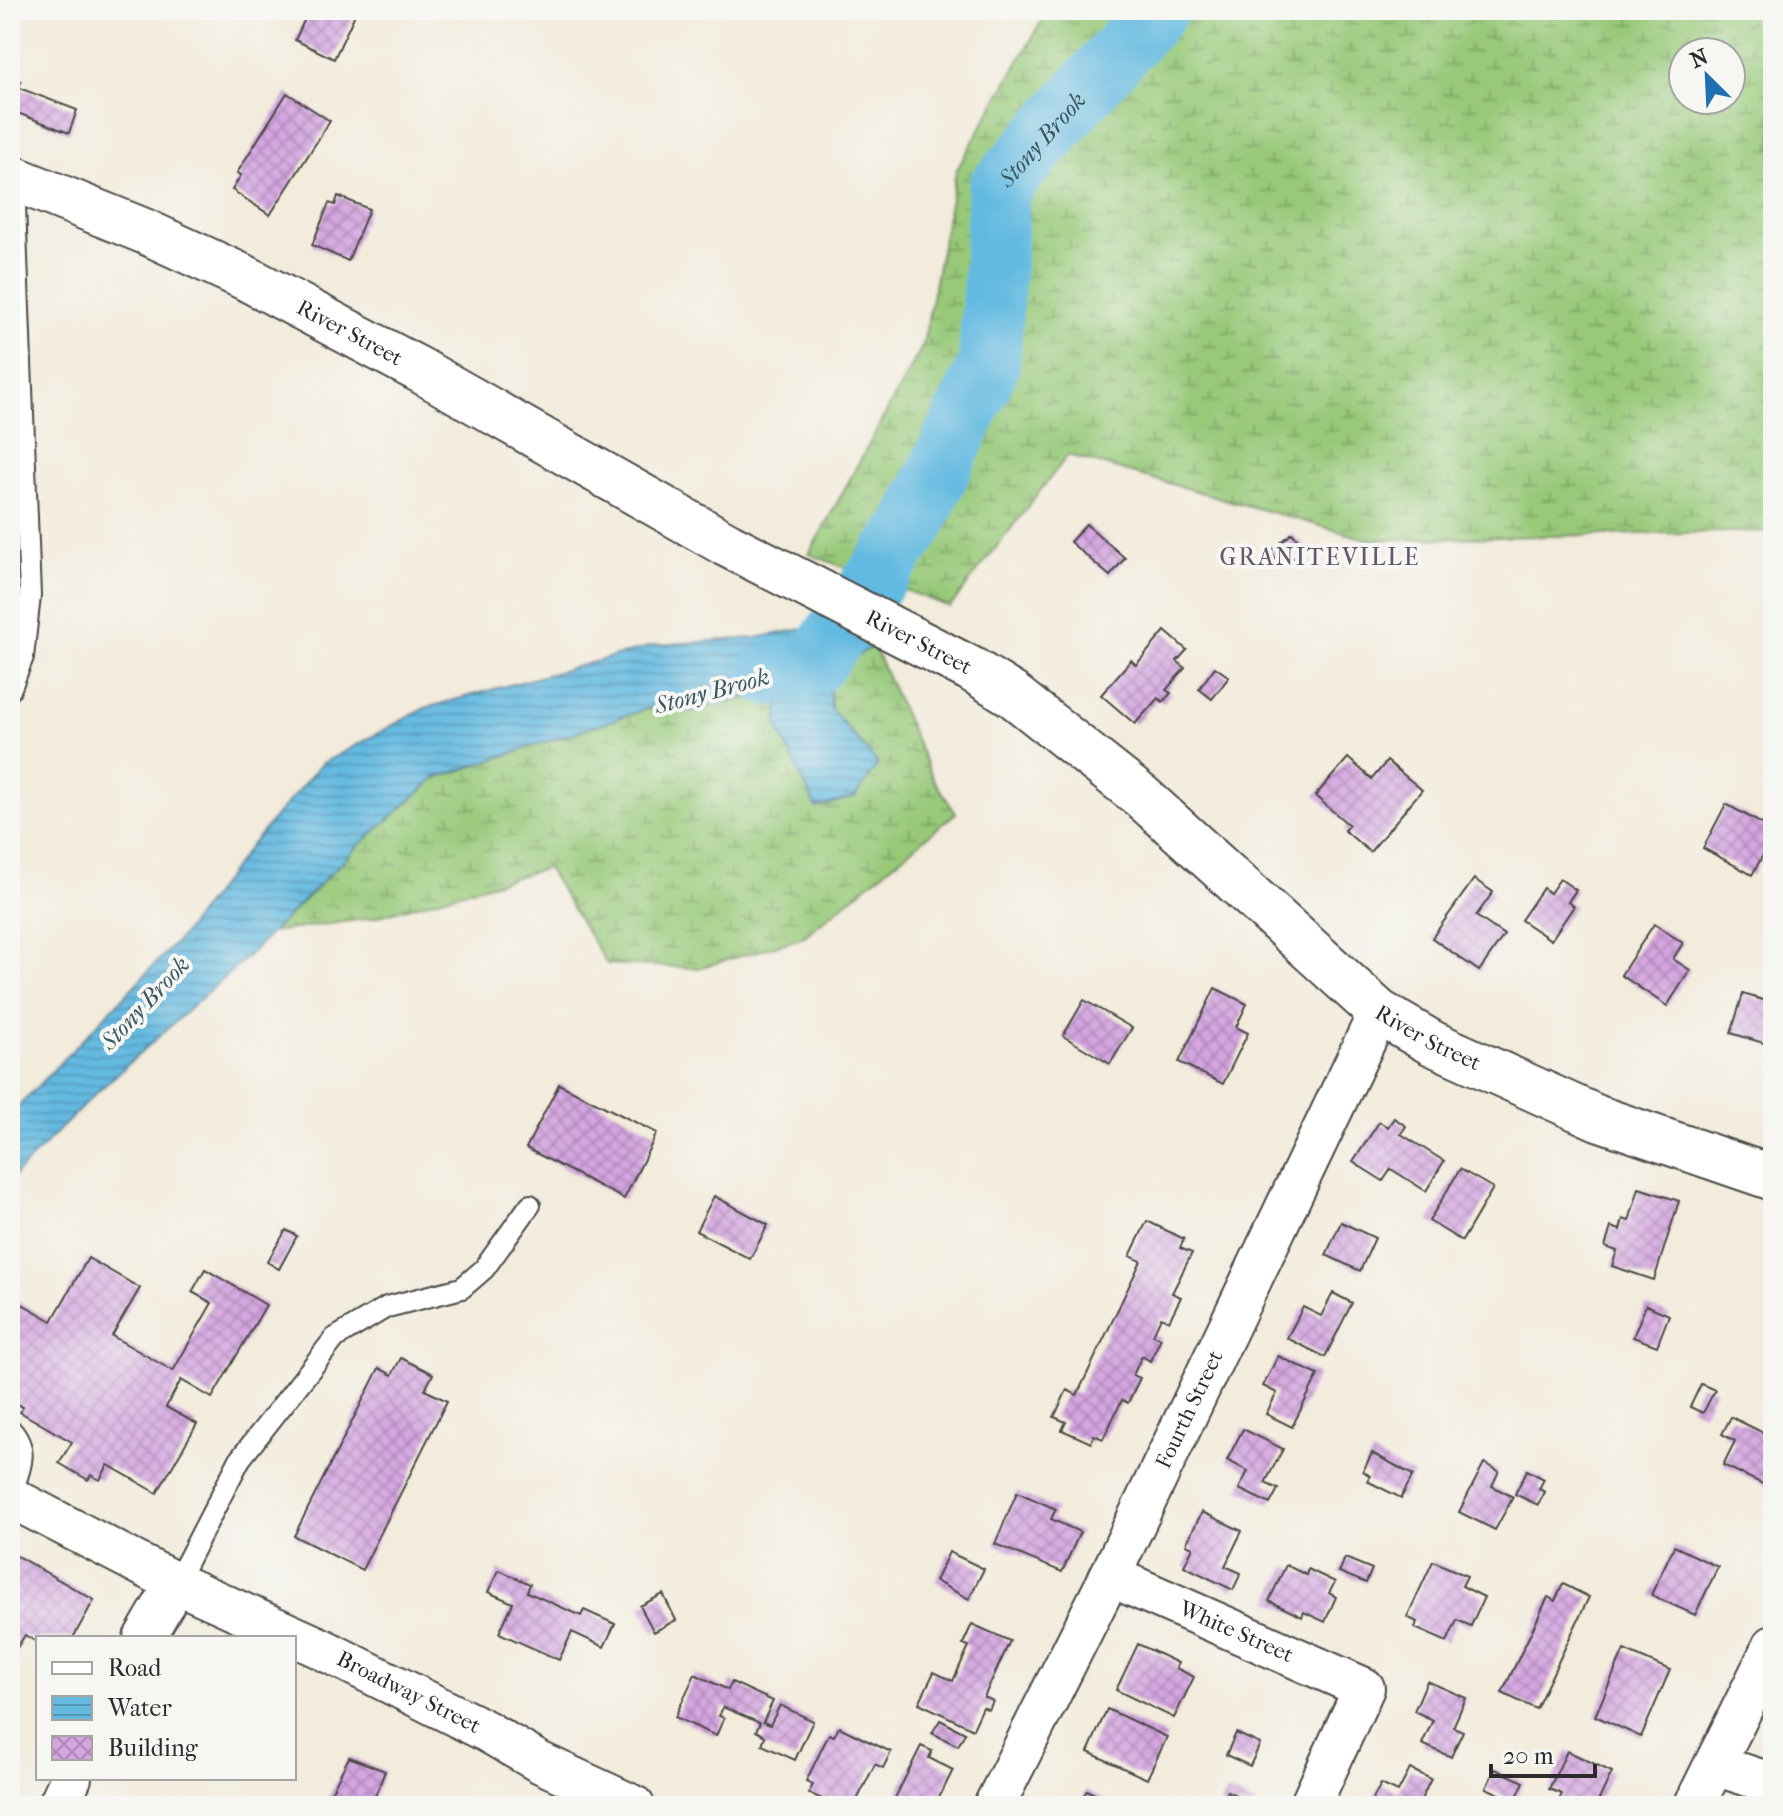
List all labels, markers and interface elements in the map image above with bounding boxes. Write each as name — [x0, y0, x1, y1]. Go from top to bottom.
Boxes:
north arrow — [1667, 36, 1747, 116]
text: N — [1686, 43, 1712, 74]
water label: Stony Brook — [992, 86, 1092, 194]
street label: River Street — [292, 294, 407, 371]
district label: GRANITEVILLE — [1220, 543, 1420, 571]
street label: River Street — [861, 604, 976, 680]
water label: Stony Brook — [651, 662, 772, 720]
water label: Stony Brook — [94, 950, 195, 1056]
street label: River Street — [1370, 1000, 1485, 1076]
street label: Fourth Street — [1150, 1346, 1229, 1473]
street label: White Street — [1174, 1595, 1297, 1668]
legend — [36, 1636, 296, 1780]
street label: Broadway Street — [332, 1646, 485, 1739]
text: Road — [108, 1654, 162, 1682]
text: Water — [107, 1694, 172, 1722]
scale bar — [1491, 1728, 1595, 1778]
text: Building — [108, 1734, 199, 1762]
text: 20 m — [1503, 1742, 1554, 1770]

